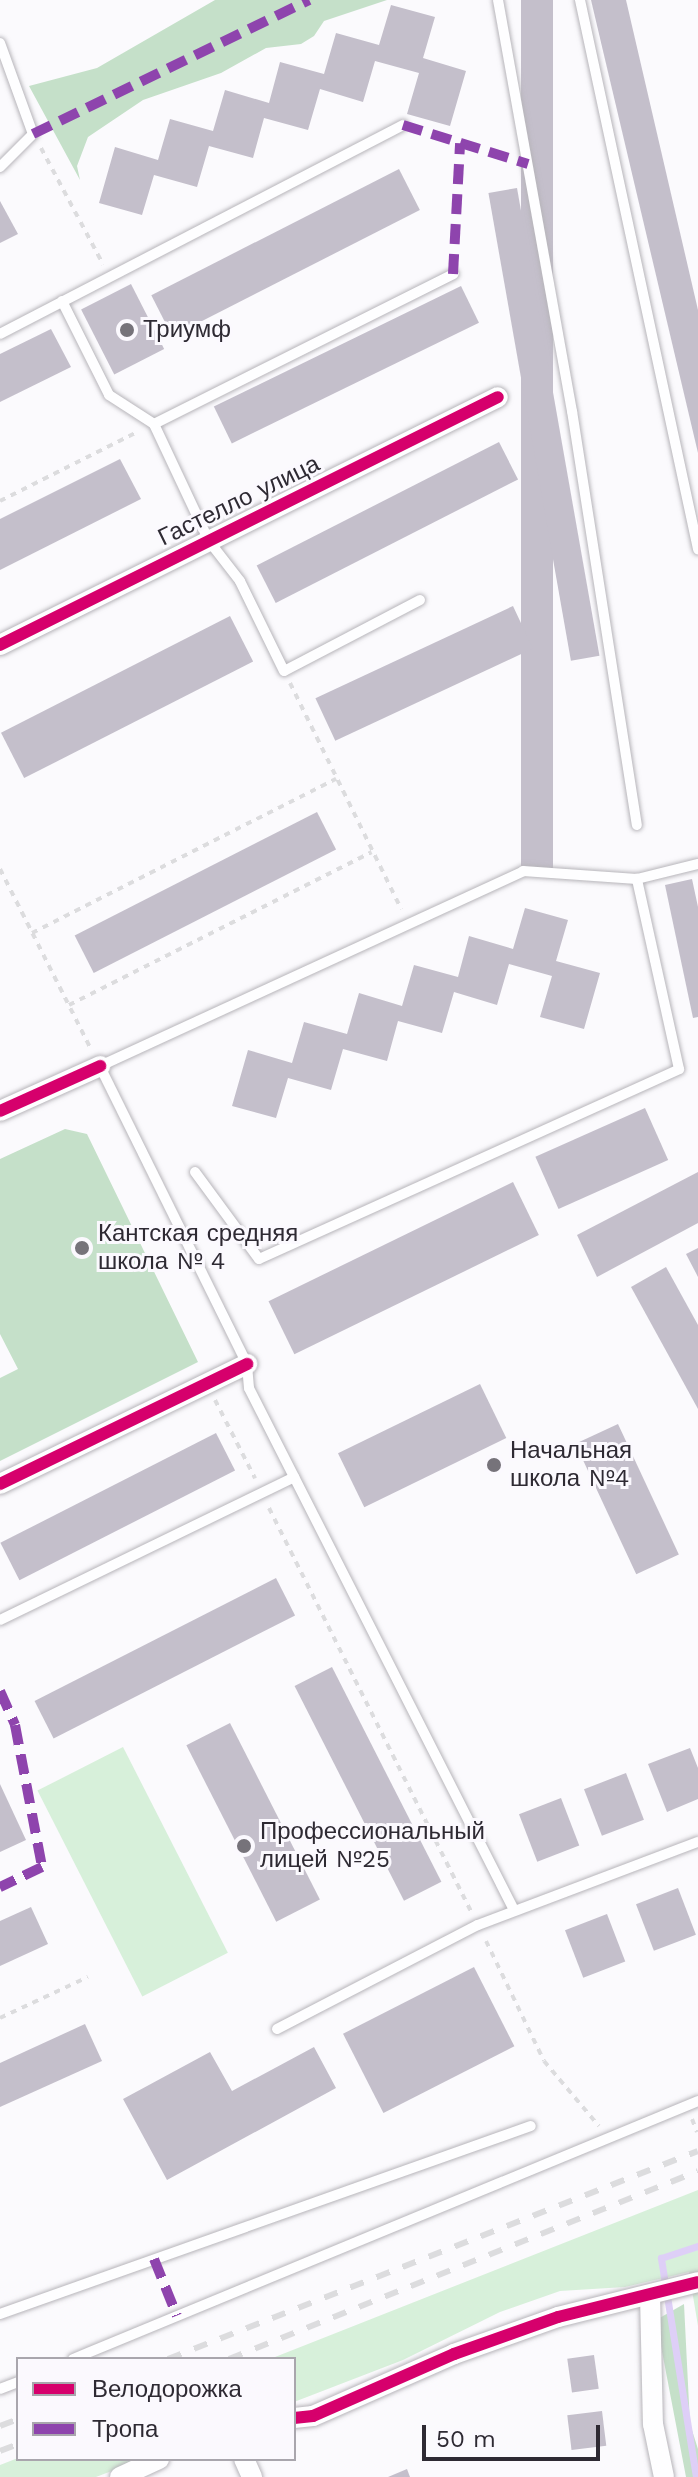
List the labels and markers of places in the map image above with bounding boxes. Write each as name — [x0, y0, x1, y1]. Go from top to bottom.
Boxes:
place label: Триумф — [143, 316, 231, 344]
marker: Триумф — [118, 321, 136, 339]
place label: Кантская средняя школа № 4 — [98, 1220, 298, 1276]
marker: Кантская средняя школа № 4 — [73, 1239, 91, 1257]
place label: Начальная школа №4 — [510, 1437, 632, 1493]
marker: Начальная школа №4 — [485, 1456, 503, 1474]
place label: Профессиональный лицей №25 — [260, 1818, 485, 1874]
marker: Профессиональный лицей №25 — [235, 1837, 253, 1855]

